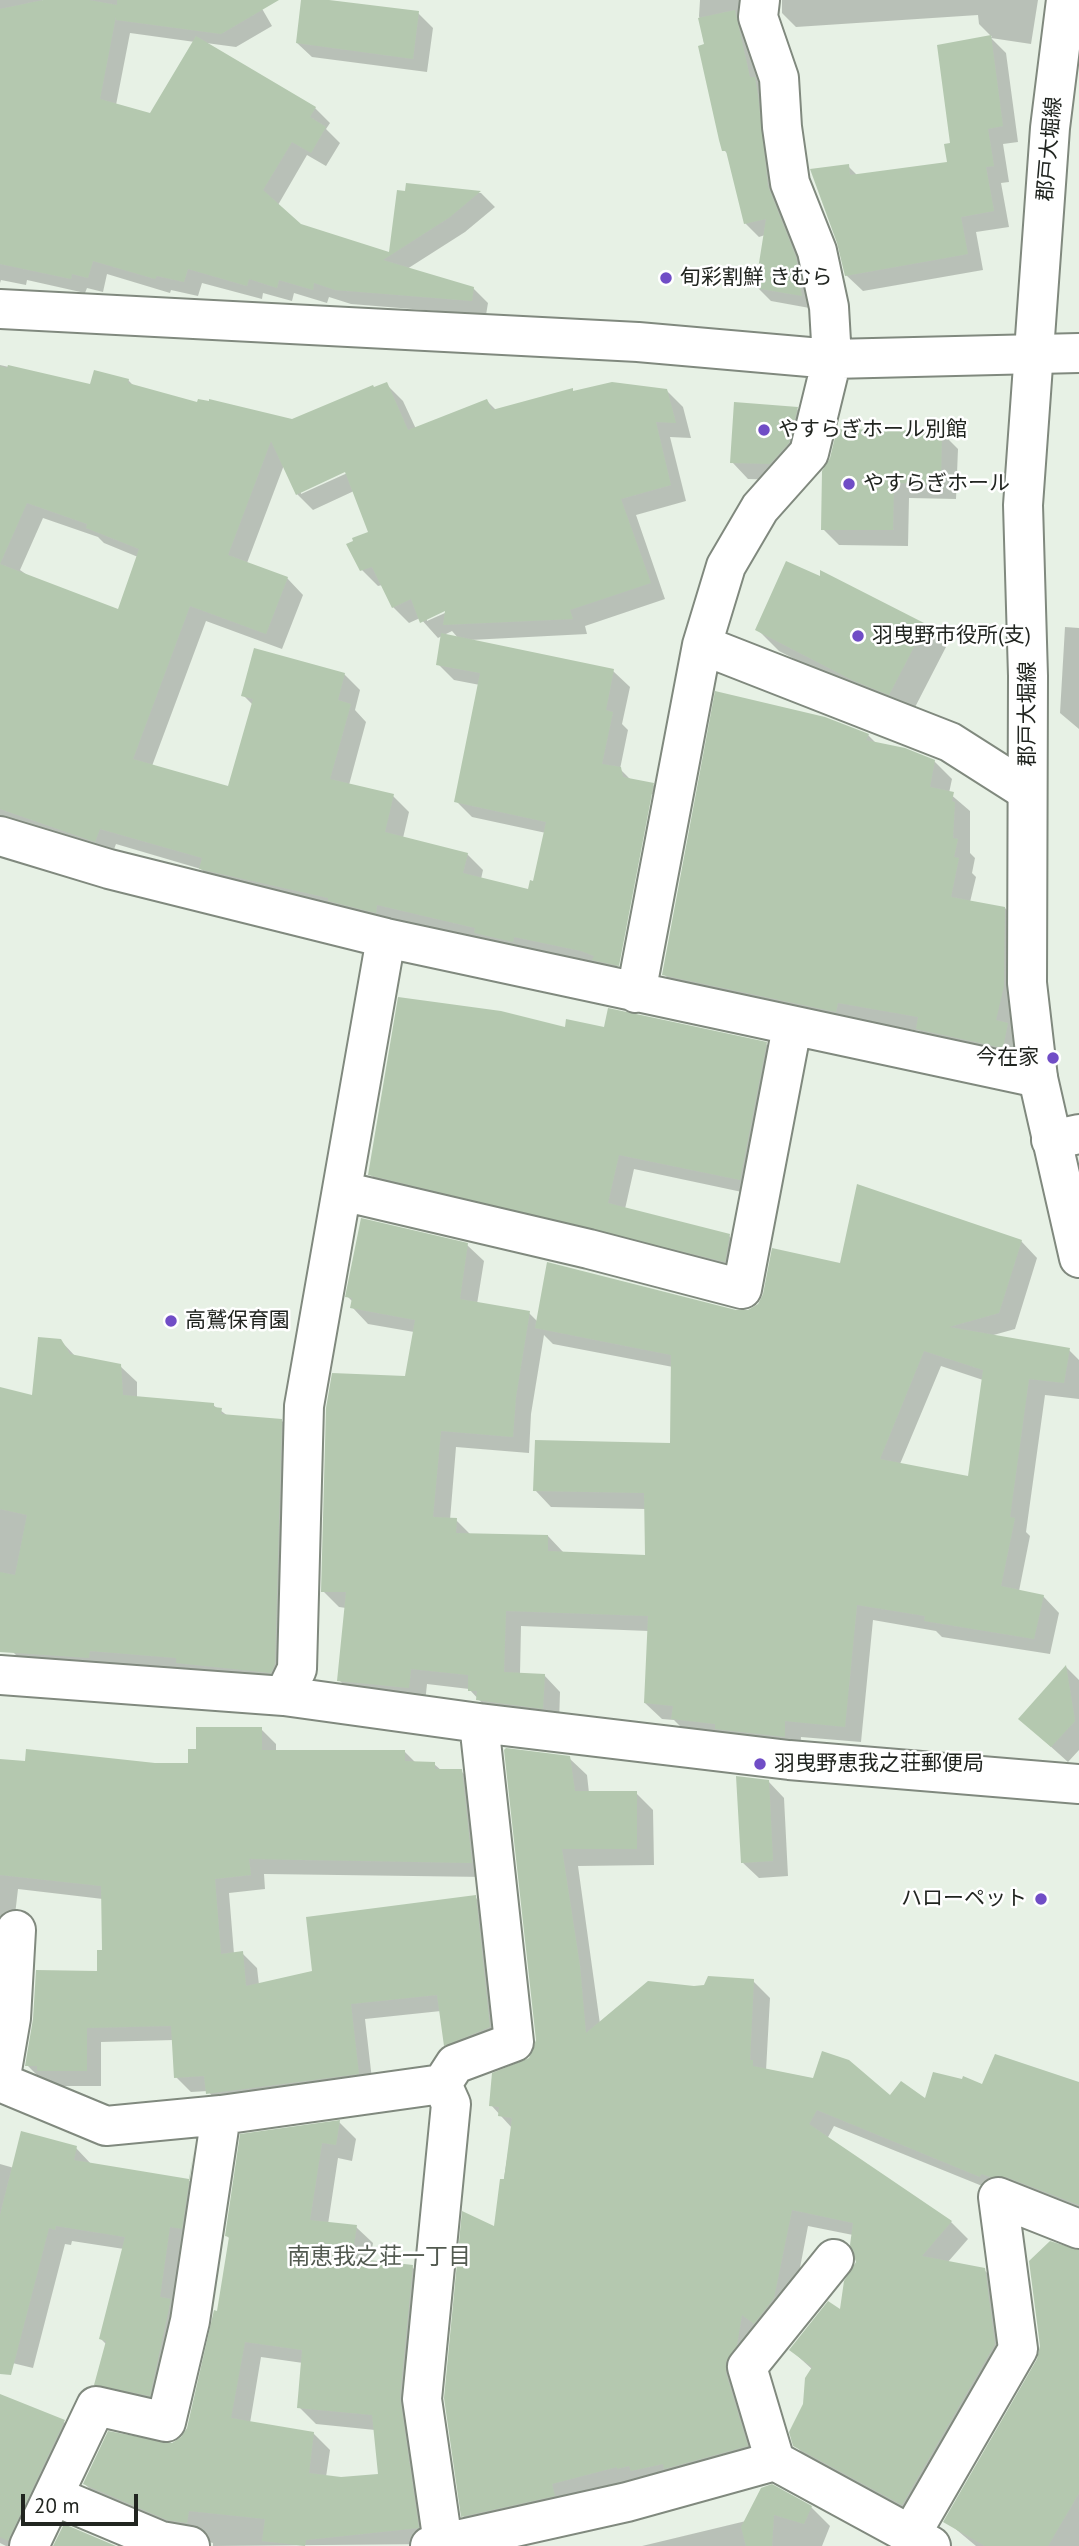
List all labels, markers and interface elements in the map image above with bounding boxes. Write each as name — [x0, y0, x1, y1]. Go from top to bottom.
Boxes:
street label: 郡戸大堀線 — [1033, 96, 1067, 202]
place label: 旬彩割鮮 きむら — [680, 265, 833, 291]
marker: 旬彩割鮮 きむら — [658, 270, 674, 286]
place label: やすらぎホール別館 — [778, 417, 967, 443]
marker: やすらぎホール別館 — [756, 422, 772, 438]
place label: やすらぎホール — [863, 471, 1010, 497]
marker: やすらぎホール — [841, 476, 857, 492]
place label: 羽曳野市役所(支) — [872, 623, 1031, 649]
marker: 羽曳野市役所(支) — [850, 628, 866, 644]
street label: 郡戸大堀線 — [1015, 662, 1041, 766]
place label: 今在家 — [976, 1045, 1039, 1071]
marker: 今在家 — [1045, 1050, 1061, 1066]
place label: 高鷲保育園 — [185, 1308, 290, 1334]
marker: 高鷲保育園 — [163, 1313, 179, 1329]
place label: 羽曳野恵我之荘郵便局 — [774, 1751, 984, 1777]
marker: 羽曳野恵我之荘郵便局 — [752, 1756, 768, 1772]
place label: ハローペット — [901, 1886, 1027, 1912]
marker: ハローペット — [1033, 1891, 1049, 1907]
district label: 南恵我之荘一丁目 — [287, 2243, 471, 2271]
scale bar — [24, 2480, 142, 2524]
text: 20 m — [34, 2492, 80, 2519]

